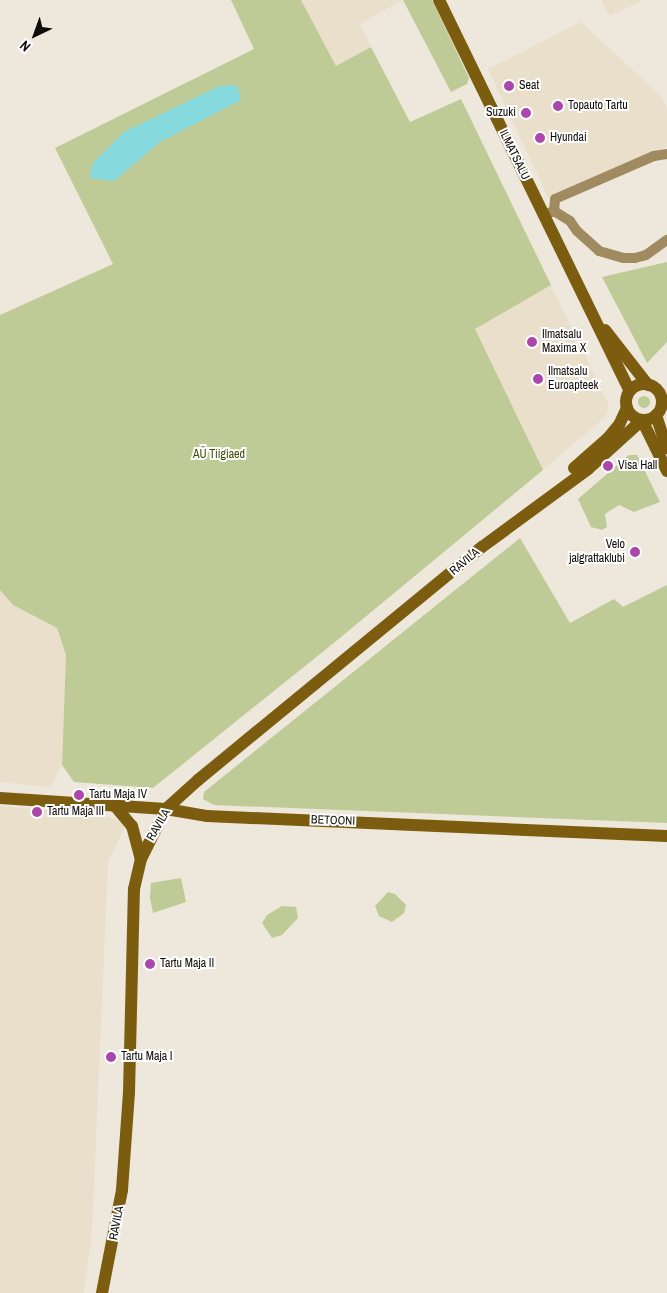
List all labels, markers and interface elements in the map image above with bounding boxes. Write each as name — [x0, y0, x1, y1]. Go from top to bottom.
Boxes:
north arrow — [10, 10, 60, 60]
text: N — [16, 37, 34, 56]
place label: Seat — [519, 79, 539, 93]
marker: Seat — [503, 80, 515, 92]
place label: Topauto Tartu — [568, 99, 628, 113]
marker: Topauto Tartu — [552, 100, 564, 112]
place label: Suzuki — [486, 106, 516, 120]
marker: Suzuki — [520, 107, 532, 119]
street label: ILMATSALU — [496, 128, 532, 182]
place label: Hyundai — [550, 131, 587, 145]
marker: Hyundai — [534, 132, 546, 144]
place label: Ilmatsalu Maxima X — [542, 328, 586, 356]
marker: Ilmatsalu Maxima X — [526, 336, 538, 348]
place label: Ilmatsalu Euroapteek — [548, 365, 598, 393]
marker: Ilmatsalu Euroapteek — [532, 373, 544, 385]
park label: AÜ Tiigiaed — [193, 448, 245, 462]
place label: Visa Hall — [618, 459, 657, 473]
marker: Visa Hall — [602, 460, 614, 472]
place label: Velo jalgrattaklubi — [569, 538, 625, 566]
street label: RAVILA — [447, 545, 483, 579]
marker: Velo jalgrattaklubi — [629, 546, 641, 558]
place label: Tartu Maja IV — [89, 788, 147, 802]
marker: Tartu Maja IV — [73, 789, 85, 801]
place label: Tartu Maja III — [47, 805, 104, 819]
marker: Tartu Maja III — [31, 806, 43, 818]
street label: RAVILA — [144, 807, 174, 843]
street label: BETOONI — [311, 813, 355, 829]
place label: Tartu Maja II — [160, 957, 214, 971]
marker: Tartu Maja II — [144, 958, 156, 970]
place label: Tartu Maja I — [121, 1050, 173, 1064]
marker: Tartu Maja I — [105, 1051, 117, 1063]
street label: RAVILA — [107, 1205, 127, 1241]

